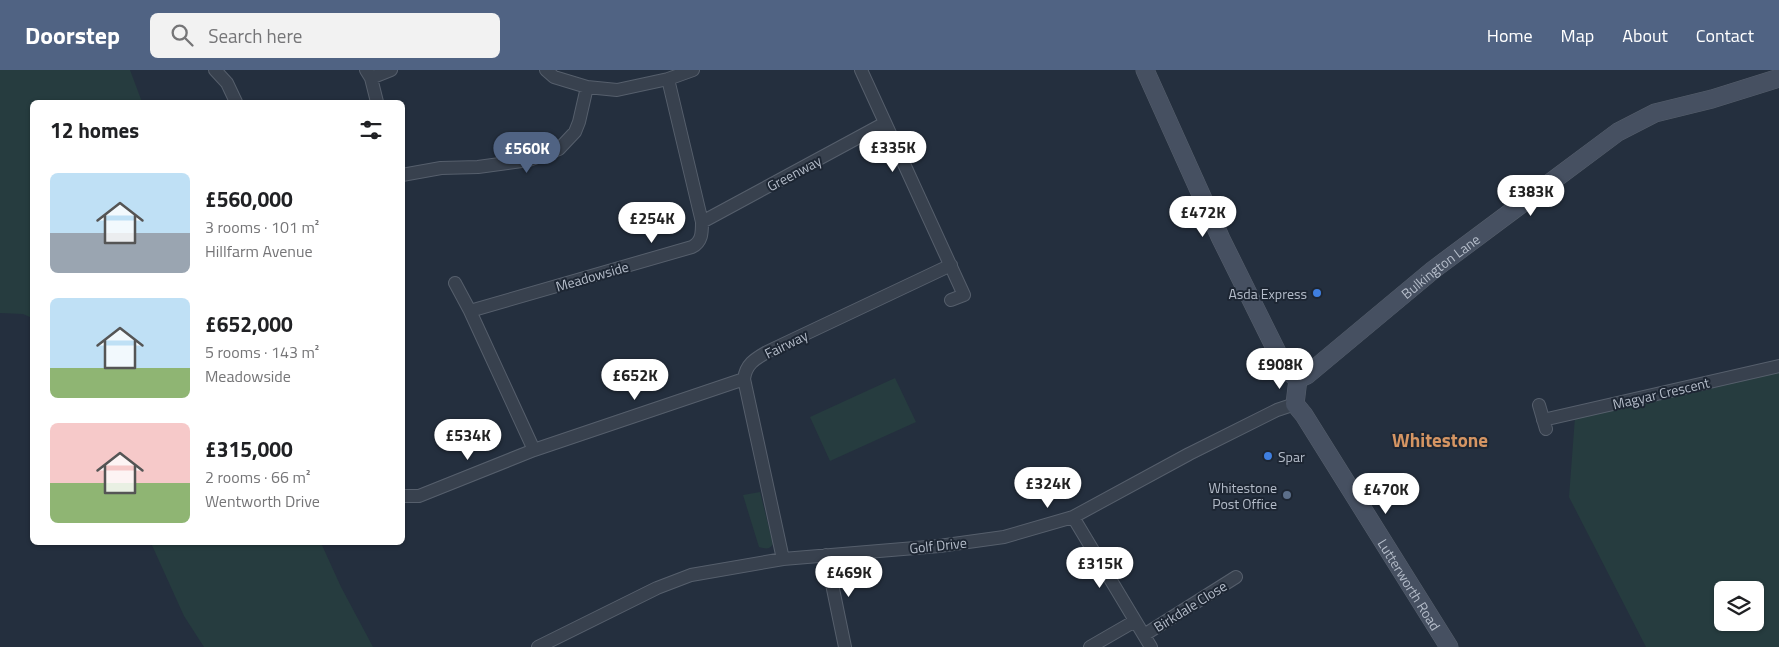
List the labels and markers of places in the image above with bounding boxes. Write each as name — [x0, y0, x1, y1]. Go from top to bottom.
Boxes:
pin: £335K — [858, 131, 928, 173]
pin: £560K — [492, 132, 562, 174]
pin: £383K — [1496, 174, 1566, 217]
pin: £472K — [1168, 196, 1238, 238]
pin: £254K — [617, 202, 687, 244]
place label: Asda Express — [1228, 283, 1307, 304]
marker: Asda Express — [1311, 287, 1323, 299]
pin: £908K — [1245, 348, 1315, 390]
pin: £652K — [600, 358, 670, 401]
pin: £534K — [433, 418, 503, 461]
place label: Spar — [1278, 446, 1305, 467]
marker: Spar — [1262, 450, 1274, 462]
pin: £324K — [1013, 466, 1083, 509]
pin: £470K — [1351, 472, 1421, 515]
place label: Whitestone Post Office — [1209, 477, 1277, 514]
marker: Whitestone Post Office — [1281, 489, 1293, 501]
pin: £315K — [1065, 546, 1135, 589]
pin: £469K — [814, 556, 884, 598]

